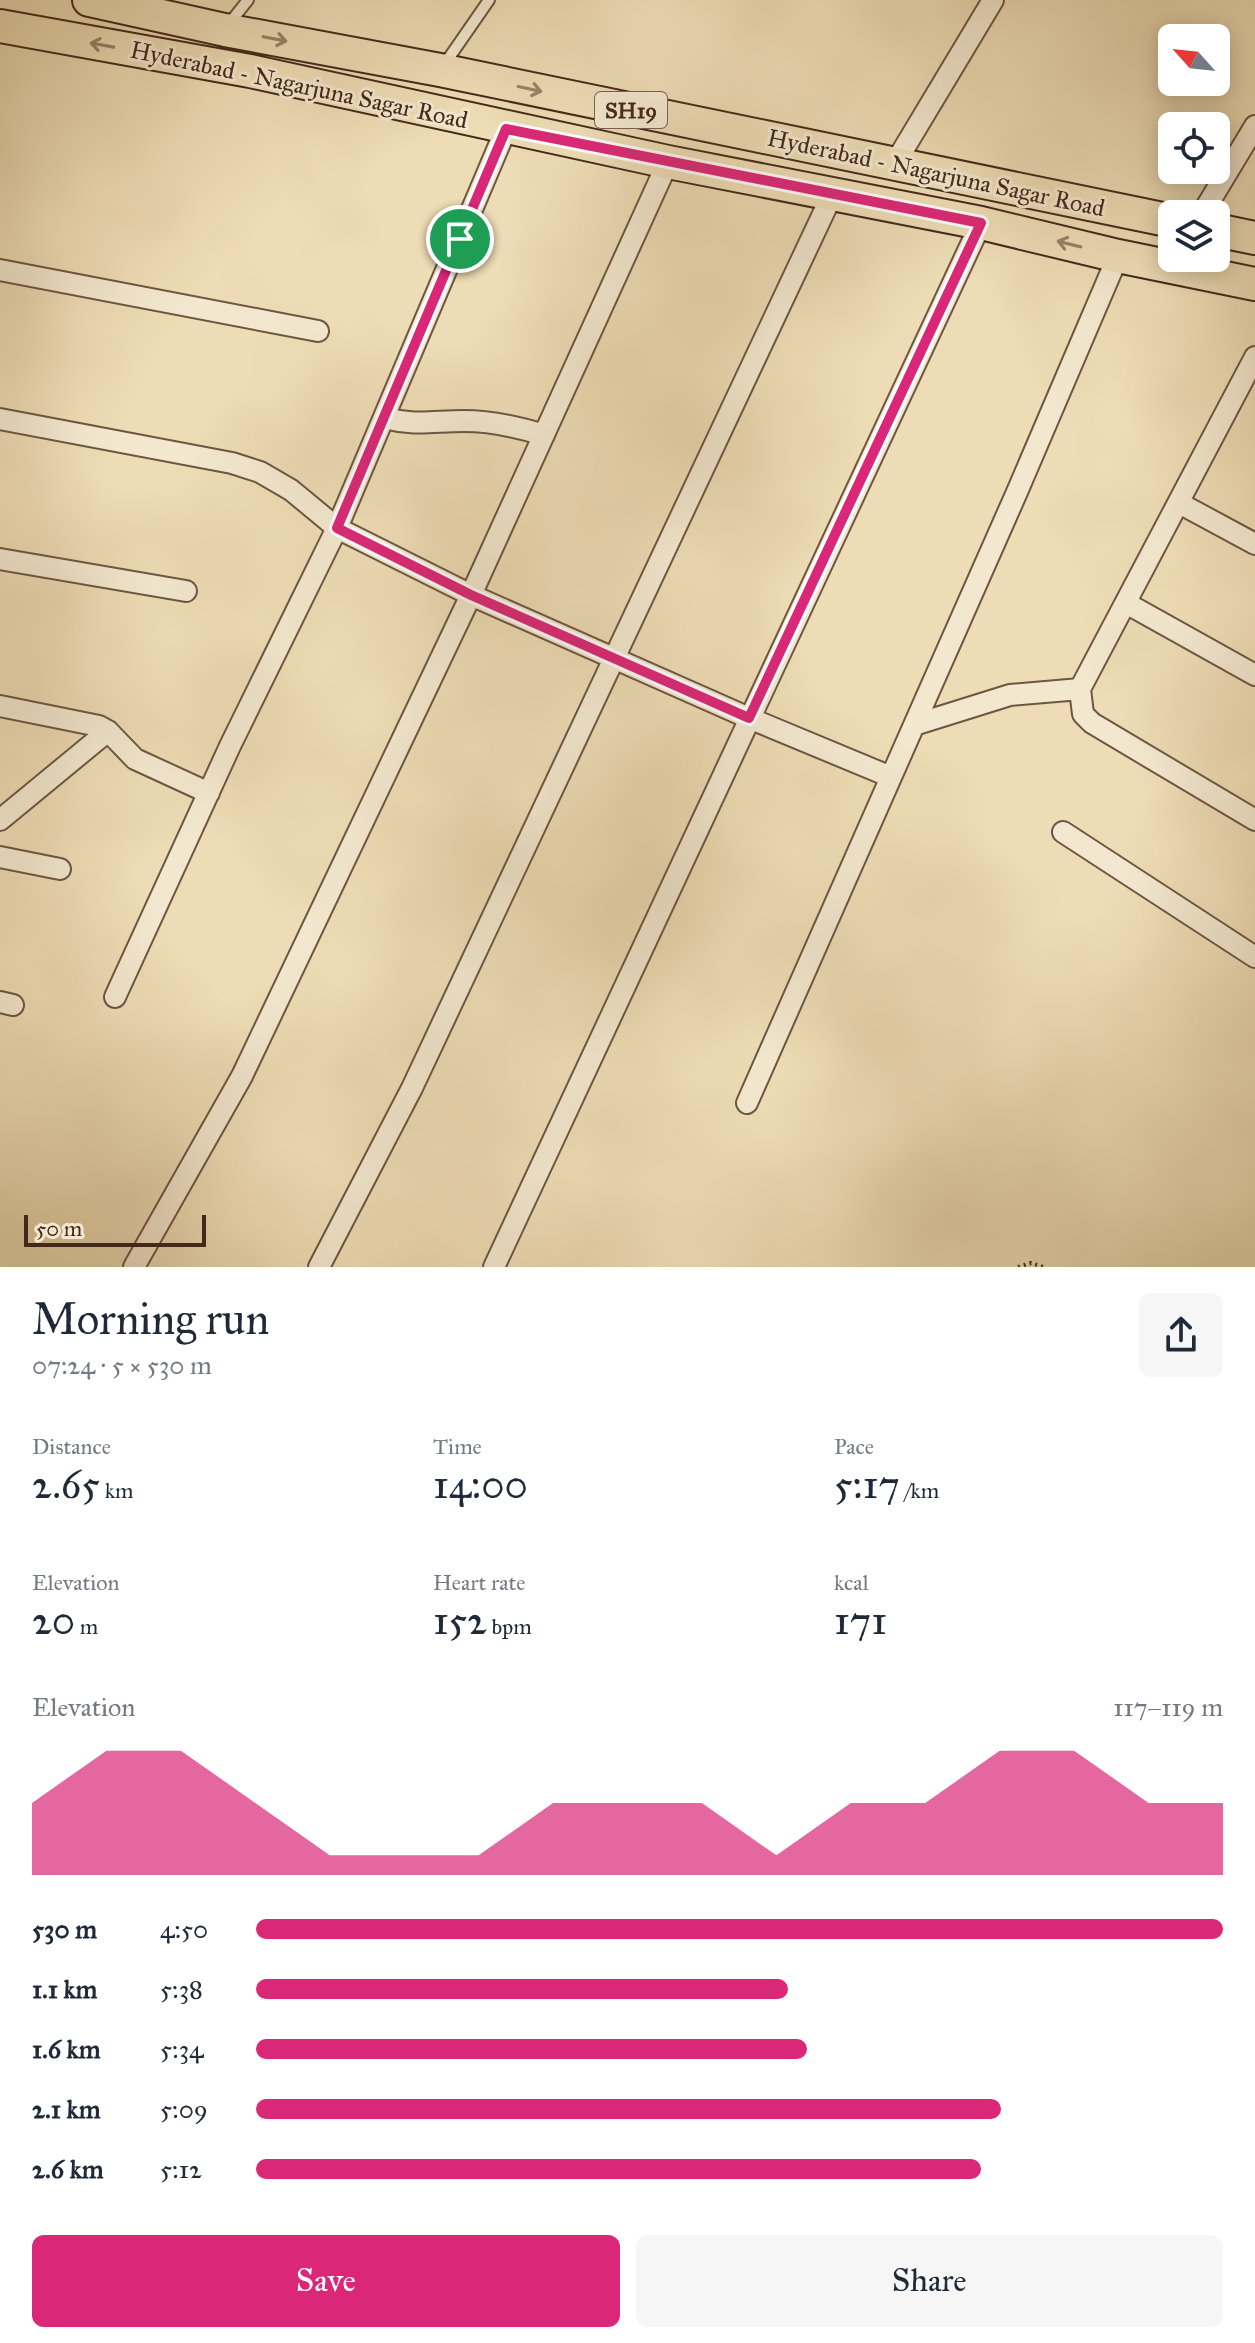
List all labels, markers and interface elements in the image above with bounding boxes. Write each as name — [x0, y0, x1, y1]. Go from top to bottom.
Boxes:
north arrow — [1158, 24, 1230, 96]
map controls — [1158, 24, 1230, 272]
one-way arrow — [262, 33, 287, 48]
street label: Hyderabad - Nagarjuna Sagar Road — [128, 35, 470, 135]
one-way arrow — [90, 36, 115, 51]
one-way arrow — [517, 82, 543, 97]
road number: SH19 — [595, 92, 667, 128]
button: locate — [1158, 112, 1230, 184]
street label: Hyderabad - Nagarjuna Sagar Road — [765, 123, 1107, 223]
button: layers — [1158, 200, 1230, 272]
pin — [426, 205, 494, 273]
icon: arrive — [438, 217, 482, 261]
one-way arrow — [1057, 236, 1083, 251]
scale bar — [24, 1211, 206, 1247]
text: 50 m — [36, 1215, 82, 1242]
text: Morning run — [32, 1292, 269, 1346]
button: share — [1139, 1293, 1223, 1377]
text: 07:24 · 5 × 530 m — [32, 1349, 212, 1381]
text: Distance — [32, 1433, 111, 1460]
text: Time — [433, 1433, 482, 1460]
text: Pace — [834, 1433, 874, 1460]
text: 2.65 — [32, 1460, 100, 1509]
text: 14:00 — [433, 1460, 528, 1509]
text: 5:17 — [834, 1460, 900, 1509]
text: km — [100, 1477, 133, 1504]
text: /km — [900, 1477, 939, 1504]
text: Elevation — [32, 1569, 119, 1596]
text: Heart rate — [433, 1569, 526, 1596]
text: kcal — [834, 1569, 869, 1596]
text: 20 — [32, 1596, 75, 1645]
text: 152 — [433, 1596, 487, 1645]
text: 171 — [834, 1596, 887, 1645]
text: m — [75, 1613, 98, 1640]
text: bpm — [487, 1613, 532, 1640]
text: Elevation — [32, 1691, 135, 1723]
text: 117–119 m — [1113, 1691, 1223, 1723]
text: 530 m — [32, 1913, 97, 1945]
text: 4:50 — [160, 1913, 208, 1945]
text: 1.1 km — [32, 1973, 97, 2005]
text: 5:38 — [160, 1973, 203, 2005]
text: 1.6 km — [32, 2033, 101, 2065]
text: 5:34 — [160, 2033, 204, 2065]
text: 2.1 km — [32, 2093, 101, 2125]
text: 5:09 — [160, 2093, 208, 2125]
text: 2.6 km — [32, 2153, 104, 2185]
text: 5:12 — [160, 2153, 202, 2185]
button: Save — [32, 2235, 620, 2327]
button: Share — [636, 2235, 1223, 2327]

